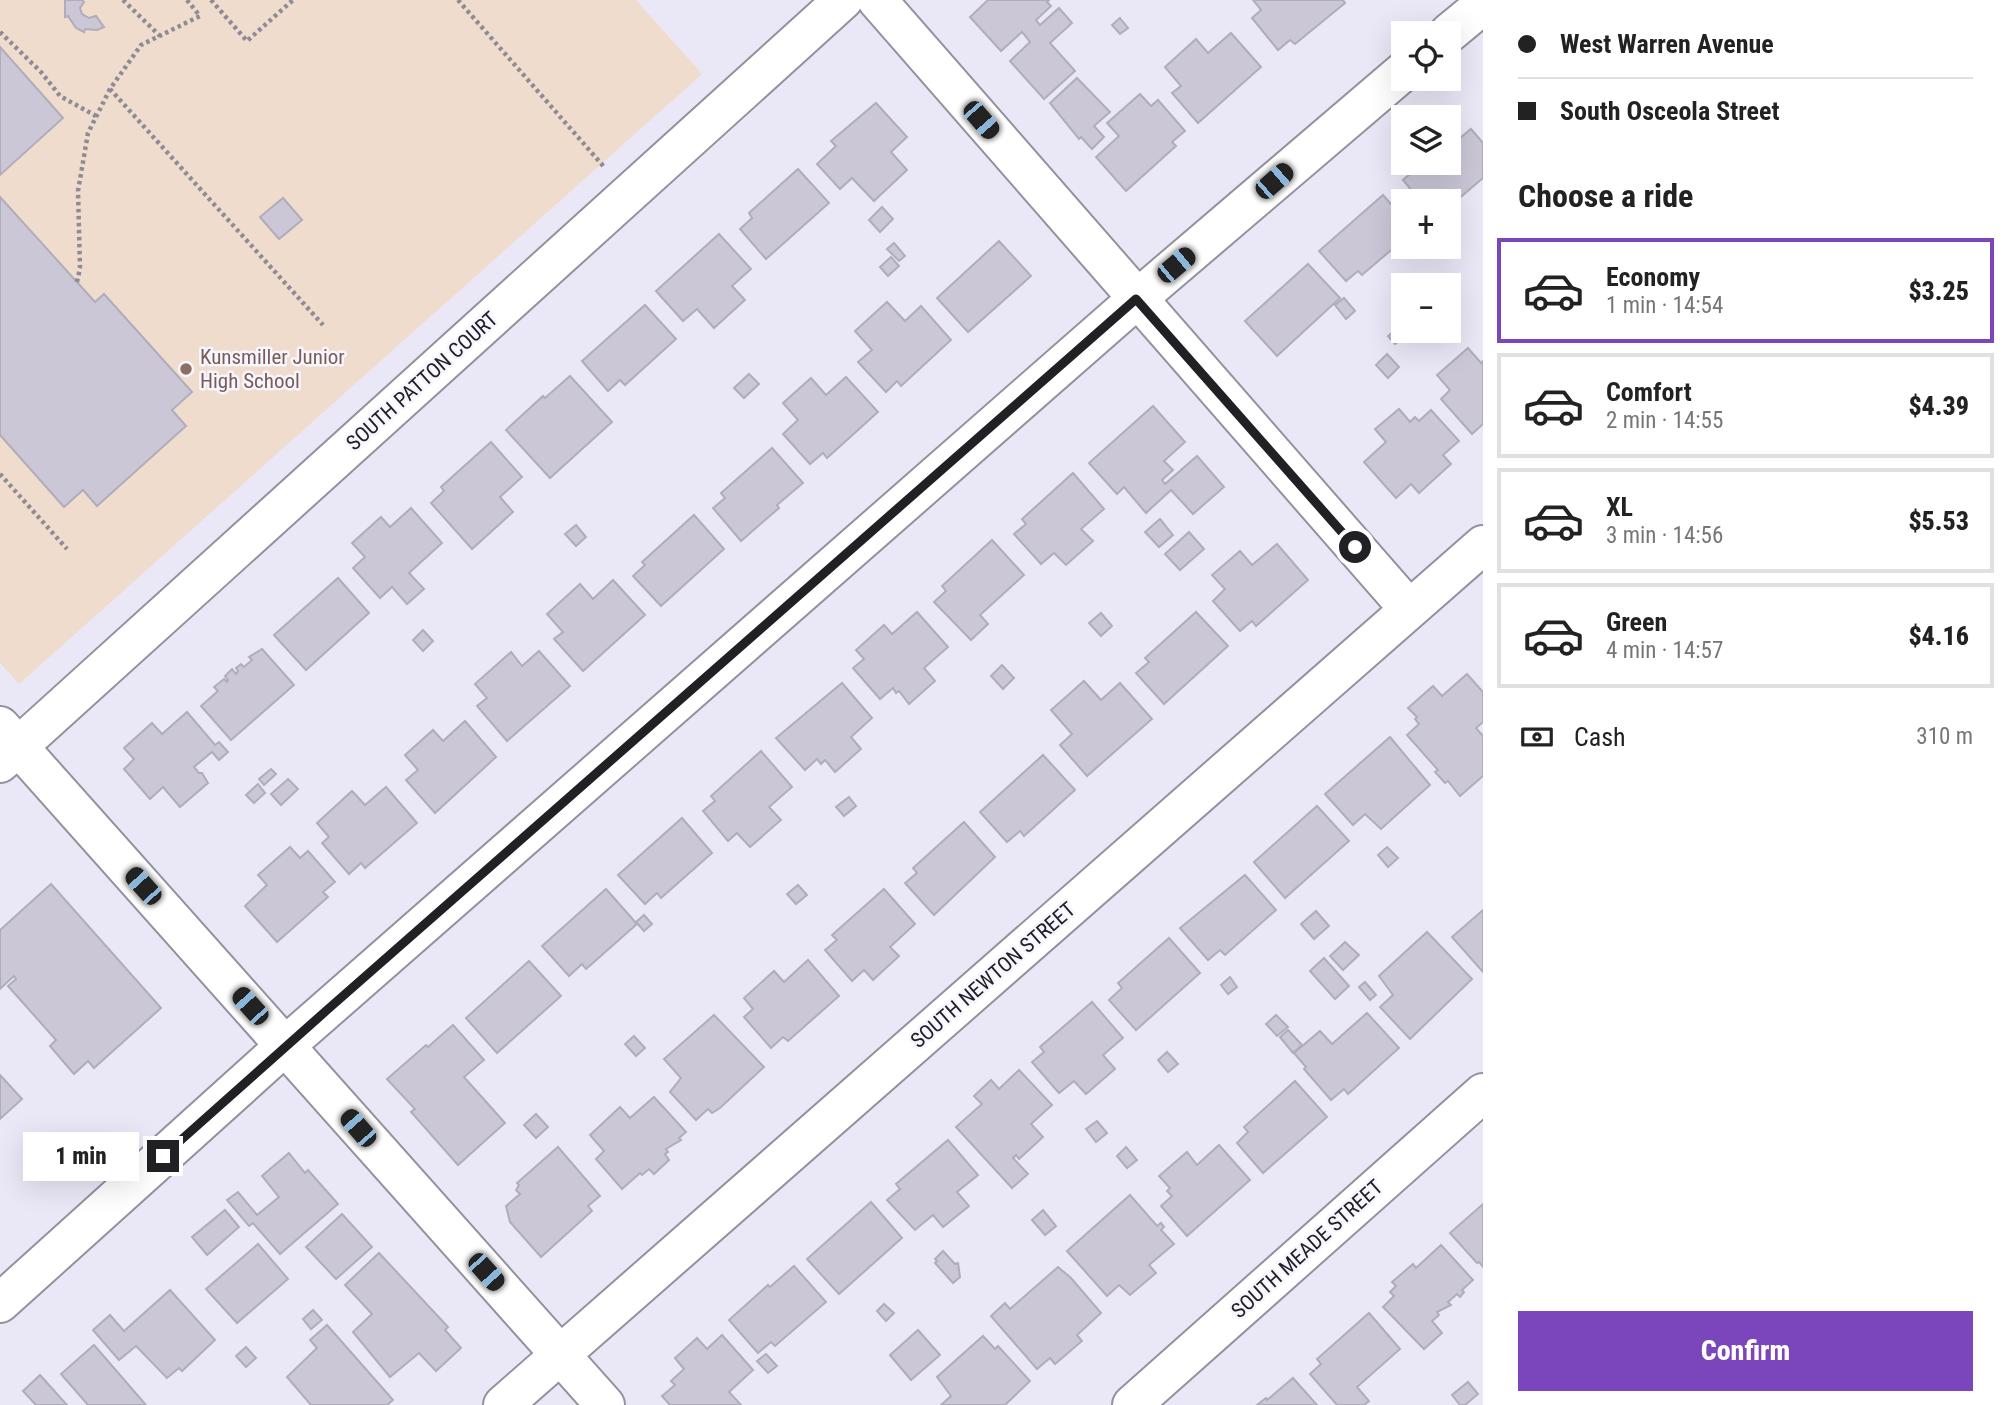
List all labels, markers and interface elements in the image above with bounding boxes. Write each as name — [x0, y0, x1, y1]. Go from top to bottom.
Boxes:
map controls — [1391, 21, 1461, 343]
button: locate — [1391, 21, 1461, 91]
text: West Warren Avenue — [1560, 29, 1774, 59]
text: South Osceola Street — [1560, 96, 1779, 126]
car — [960, 97, 1003, 143]
button: layers — [1391, 105, 1461, 175]
car — [1252, 159, 1297, 203]
text: Choose a ride — [1518, 177, 1693, 215]
button: + — [1391, 189, 1461, 259]
car — [1154, 243, 1199, 287]
icon: car — [1522, 259, 1585, 322]
text: Economy — [1606, 262, 1700, 292]
button: − — [1391, 273, 1461, 343]
text: $3.25 — [1908, 276, 1969, 306]
text: 1 min · 14:54 — [1606, 292, 1723, 319]
street label: SOUTH PATTON COURT — [342, 307, 502, 455]
place label: Kunsmiller Junior High School — [200, 345, 345, 393]
marker: Kunsmiller Junior High School — [178, 361, 194, 377]
icon: car — [1522, 374, 1585, 437]
text: Comfort — [1606, 377, 1692, 407]
text: $4.39 — [1908, 391, 1969, 421]
text: 2 min · 14:55 — [1606, 407, 1723, 434]
icon: car — [1522, 489, 1585, 552]
text: XL — [1606, 492, 1633, 522]
text: $5.53 — [1908, 506, 1969, 536]
text: 3 min · 14:56 — [1606, 522, 1723, 549]
route start — [1339, 531, 1371, 563]
icon: car — [1522, 604, 1585, 667]
text: Green — [1606, 607, 1667, 637]
text: $4.16 — [1908, 621, 1969, 651]
text: 4 min · 14:57 — [1606, 637, 1723, 664]
icon: cash — [1518, 718, 1556, 756]
text: Cash — [1574, 722, 1626, 752]
text: 310 m — [1916, 723, 1973, 750]
car — [122, 863, 165, 909]
street label: SOUTH NEWTON STREET — [906, 897, 1080, 1053]
car — [229, 983, 272, 1029]
car — [337, 1105, 380, 1151]
callout: 1 min — [23, 1132, 138, 1180]
route end — [147, 1140, 179, 1172]
text: 1 min — [55, 1143, 107, 1170]
street label: SOUTH MEADE STREET — [1227, 1175, 1387, 1323]
car — [465, 1249, 508, 1295]
button: Confirm — [1518, 1311, 1973, 1391]

